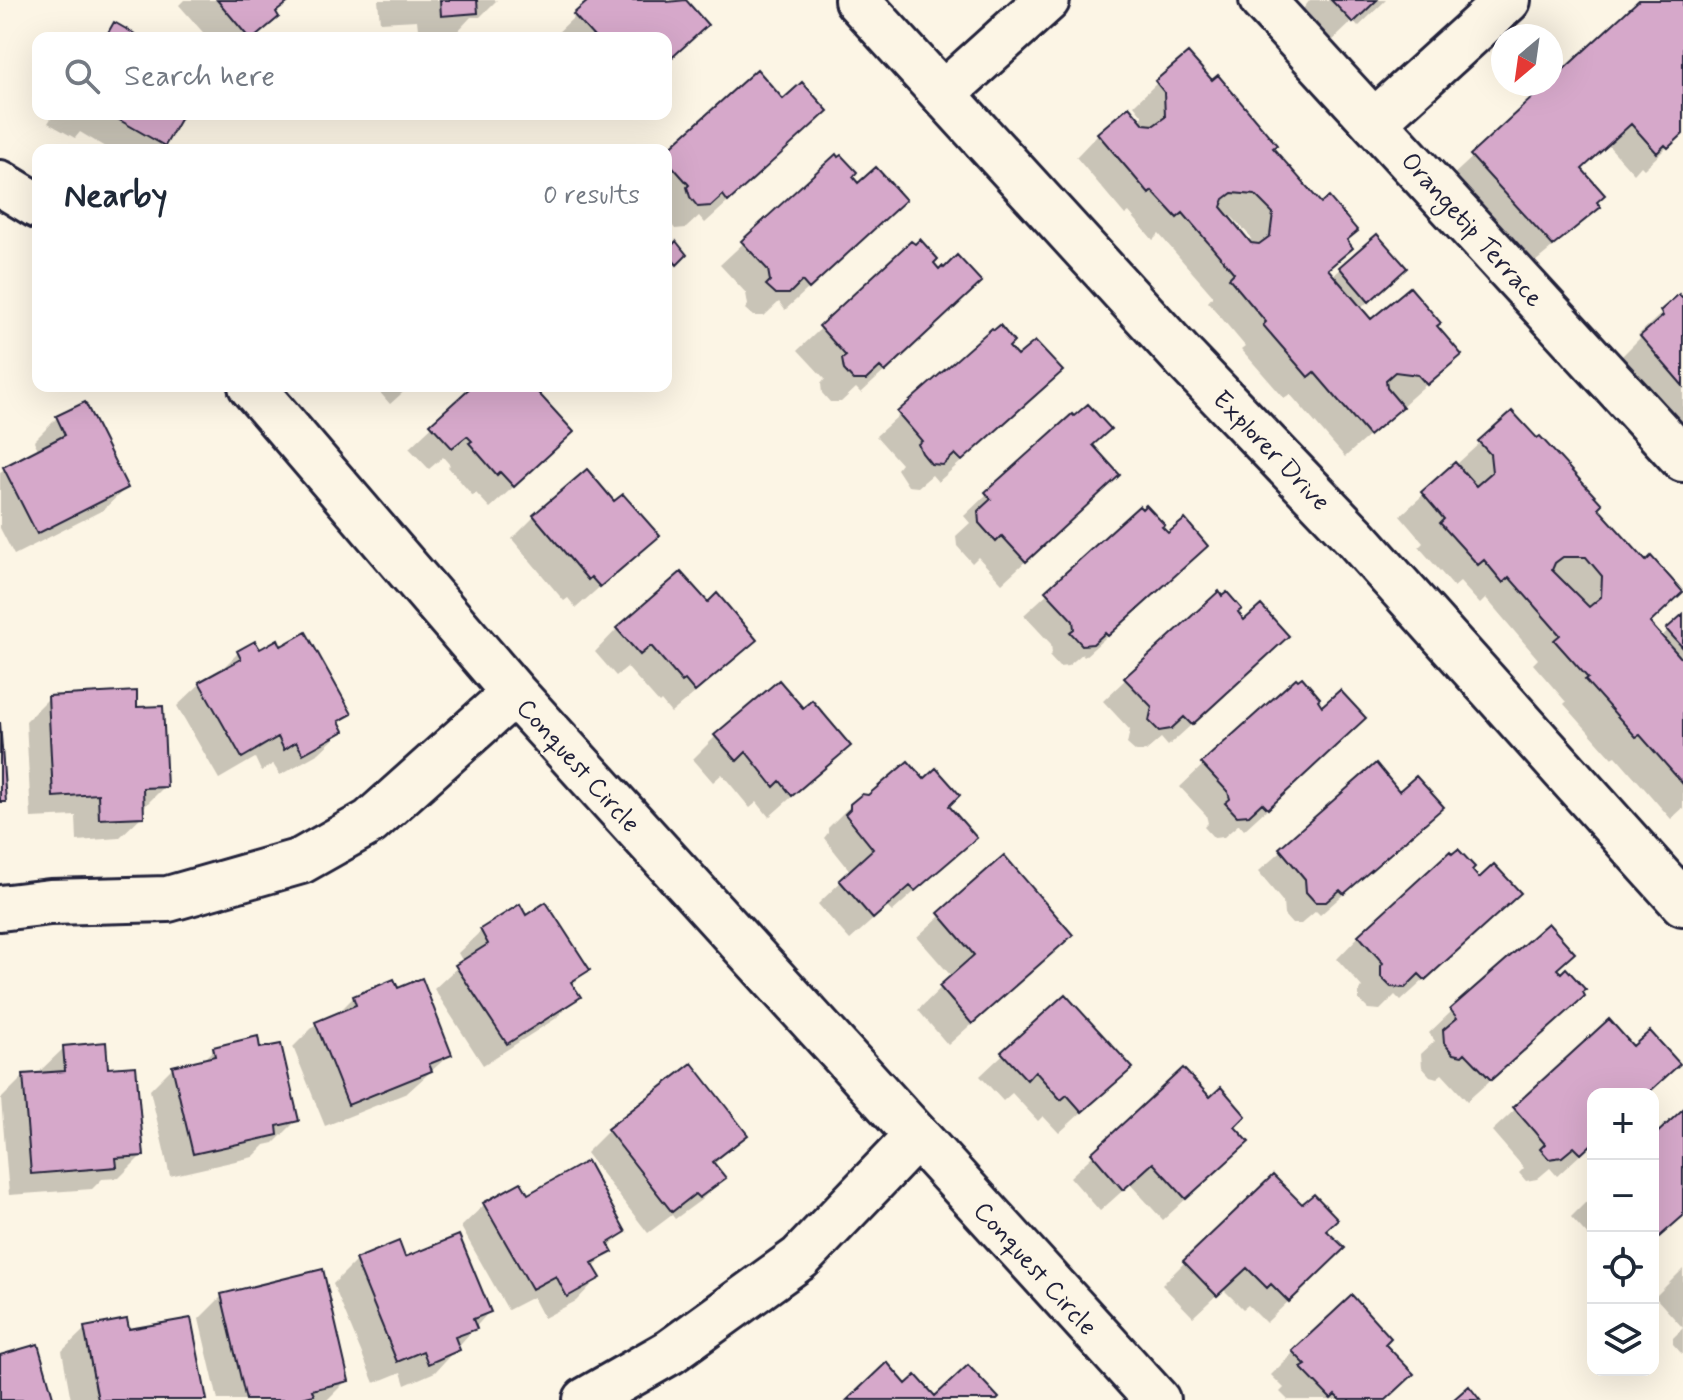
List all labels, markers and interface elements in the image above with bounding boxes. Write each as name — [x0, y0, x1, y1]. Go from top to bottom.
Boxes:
north arrow — [1491, 24, 1563, 96]
search box — [32, 32, 672, 120]
icon: search — [60, 54, 104, 98]
text: Search here — [124, 57, 275, 96]
street label: Orangetip Terrace — [1391, 145, 1550, 317]
text: Nearby — [64, 174, 168, 219]
text: 0 results — [543, 179, 640, 213]
street label: Explorer Drive — [1204, 384, 1337, 519]
street label: Conquest Circle — [508, 692, 647, 841]
map controls — [1587, 1088, 1659, 1376]
button: + — [1587, 1088, 1659, 1160]
button: − — [1587, 1160, 1659, 1232]
street label: Conquest Circle — [965, 1195, 1104, 1344]
button: locate — [1587, 1232, 1659, 1304]
button: layers — [1587, 1304, 1659, 1376]

